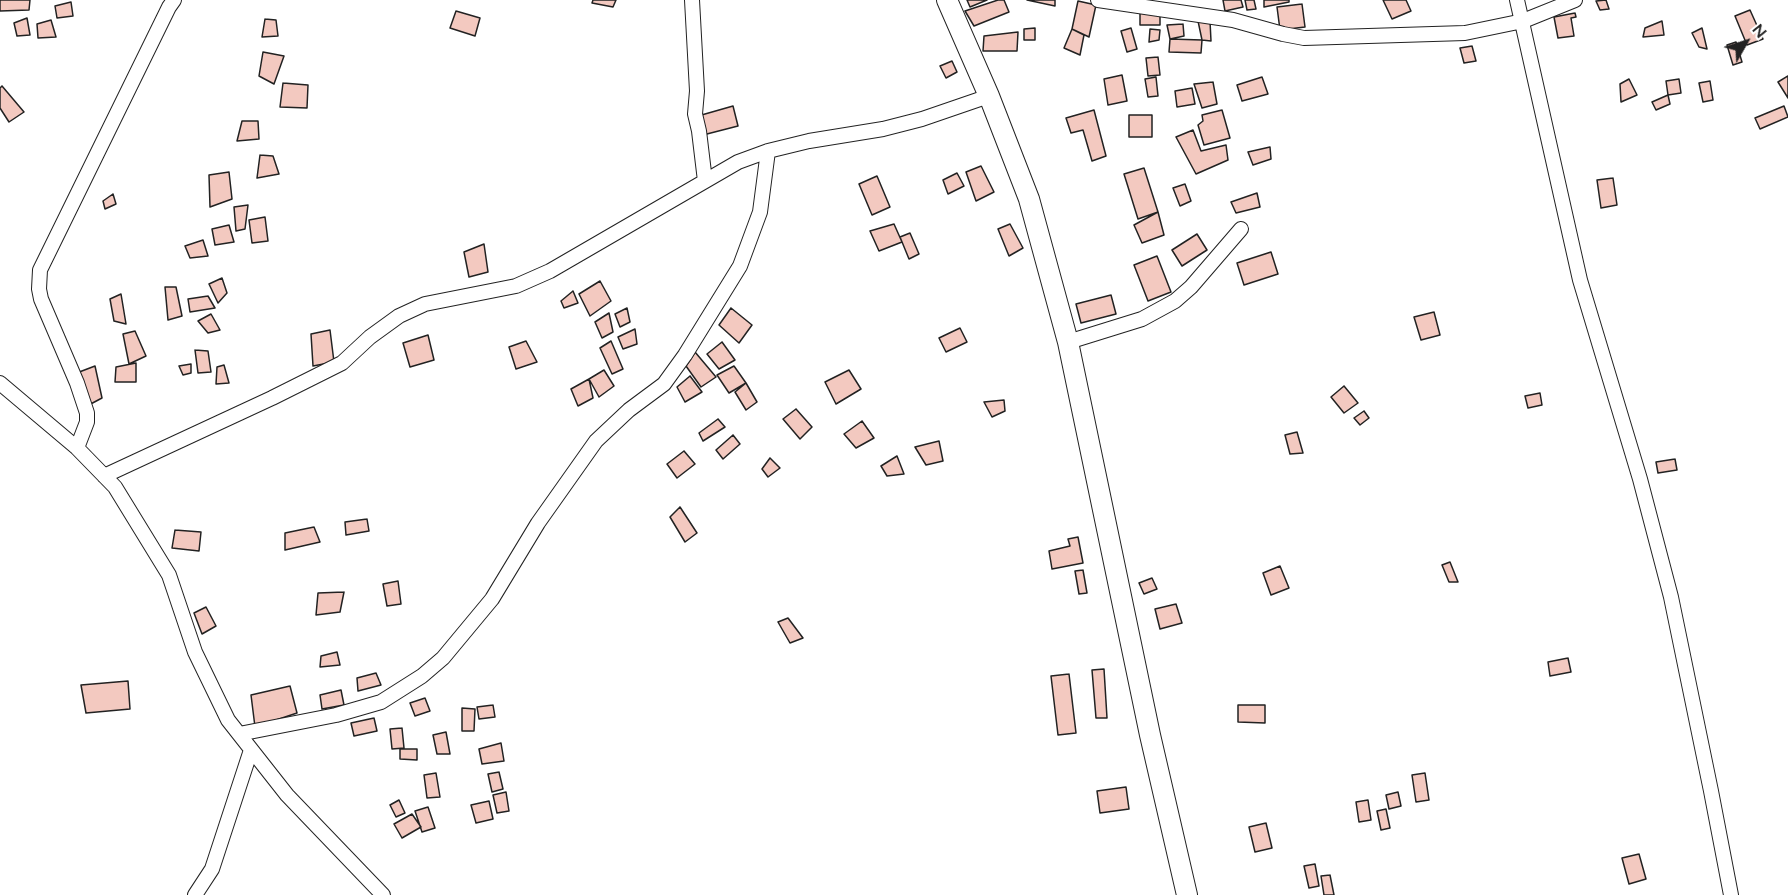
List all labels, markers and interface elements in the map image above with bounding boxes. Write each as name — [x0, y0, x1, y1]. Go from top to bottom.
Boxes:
north arrow — [1716, 12, 1776, 72]
text: N — [1749, 20, 1772, 41]

